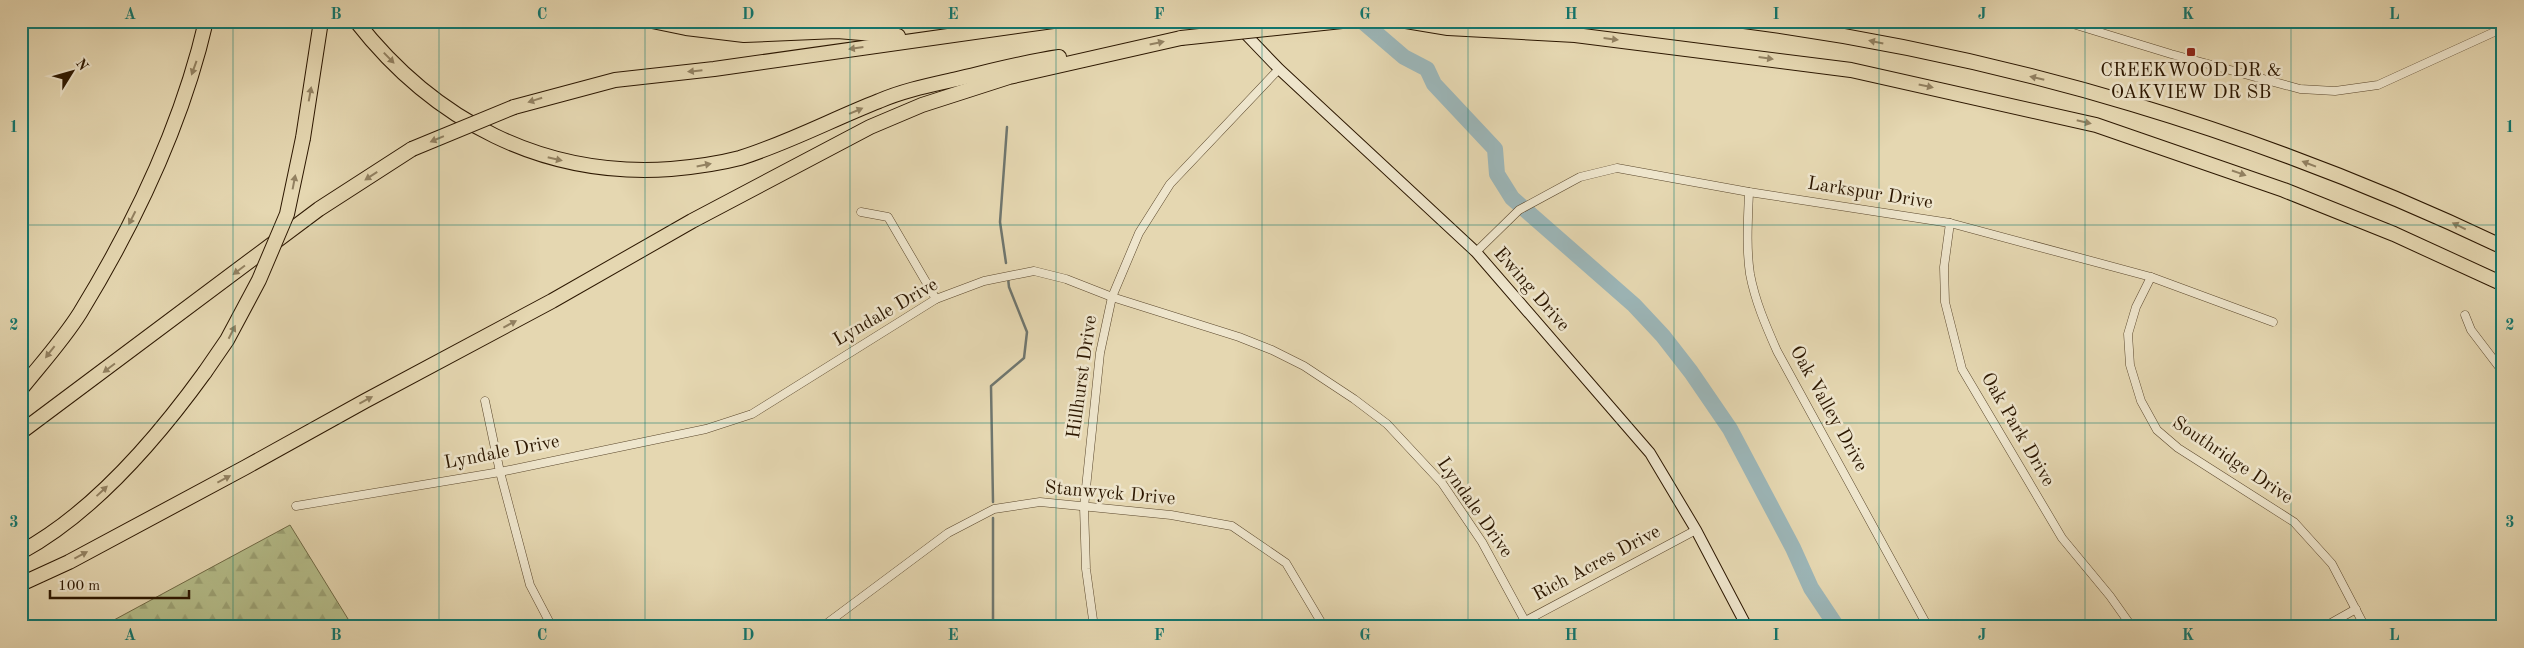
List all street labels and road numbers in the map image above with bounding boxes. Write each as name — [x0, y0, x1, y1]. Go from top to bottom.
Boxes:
street label: Larkspur Drive — [1806, 175, 1934, 213]
street label: Ewing Drive — [1490, 244, 1572, 336]
street label: Lyndale Drive — [830, 275, 942, 351]
street label: Hillhurst Drive — [1065, 314, 1101, 440]
street label: Oak Valley Drive — [1786, 343, 1870, 475]
street label: Oak Park Drive — [1977, 370, 2057, 490]
street label: Southridge Drive — [2168, 414, 2296, 508]
street label: Lyndale Drive — [443, 432, 561, 474]
street label: Lyndale Drive — [1433, 455, 1515, 561]
street label: Stanwyck Drive — [1044, 479, 1176, 509]
street label: Rich Acres Drive — [1530, 522, 1664, 606]

